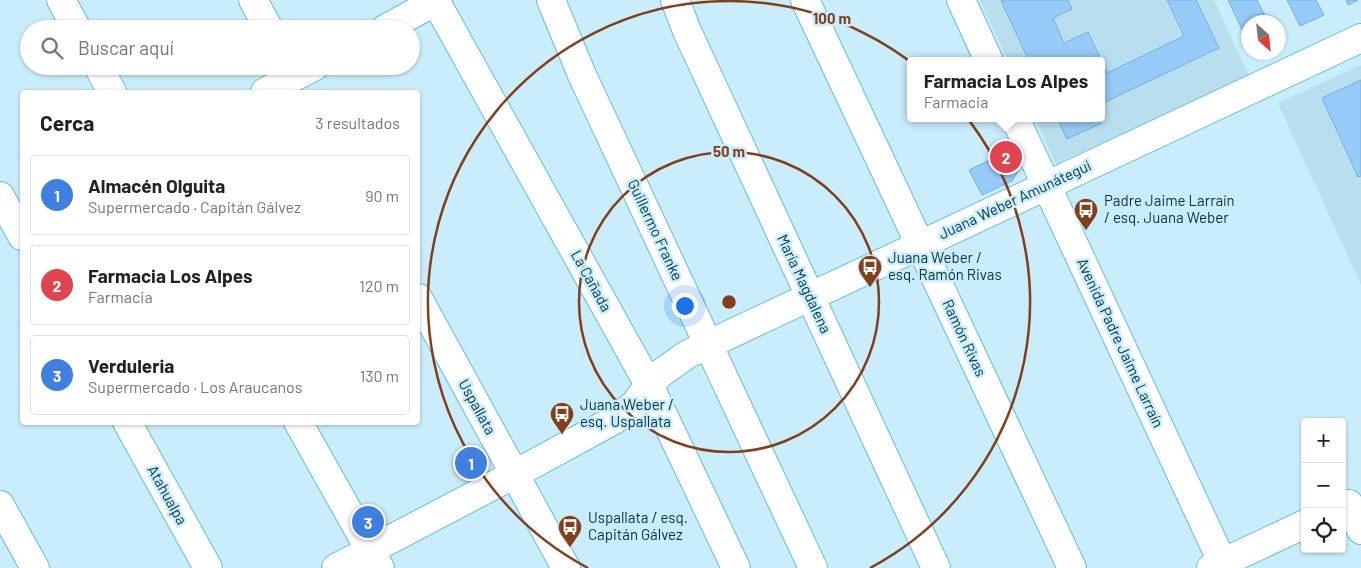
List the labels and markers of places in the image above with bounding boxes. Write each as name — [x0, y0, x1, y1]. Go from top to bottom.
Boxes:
pin: 2 — [990, 138, 1022, 176]
place label: Padre Jaime Larraín / esq. Juana Weber — [1104, 191, 1235, 226]
bus stop icon: Padre Jaime Larraín / esq. Juana Weber — [1073, 197, 1099, 231]
place label: Juana Weber / esq. Ramón Rivas — [888, 248, 1002, 283]
bus stop icon: Juana Weber / esq. Ramón Rivas — [857, 254, 883, 288]
centre of rings — [720, 293, 738, 311]
place label: Juana Weber / esq. Uspallata — [580, 395, 674, 430]
bus stop icon: Juana Weber / esq. Uspallata — [549, 401, 575, 435]
pin: 1 — [455, 444, 487, 482]
pin: 3 — [352, 503, 384, 541]
place label: Uspallata / esq. Capitán Gálvez — [588, 508, 688, 543]
bus stop icon: Uspallata / esq. Capitán Gálvez — [557, 514, 583, 548]

